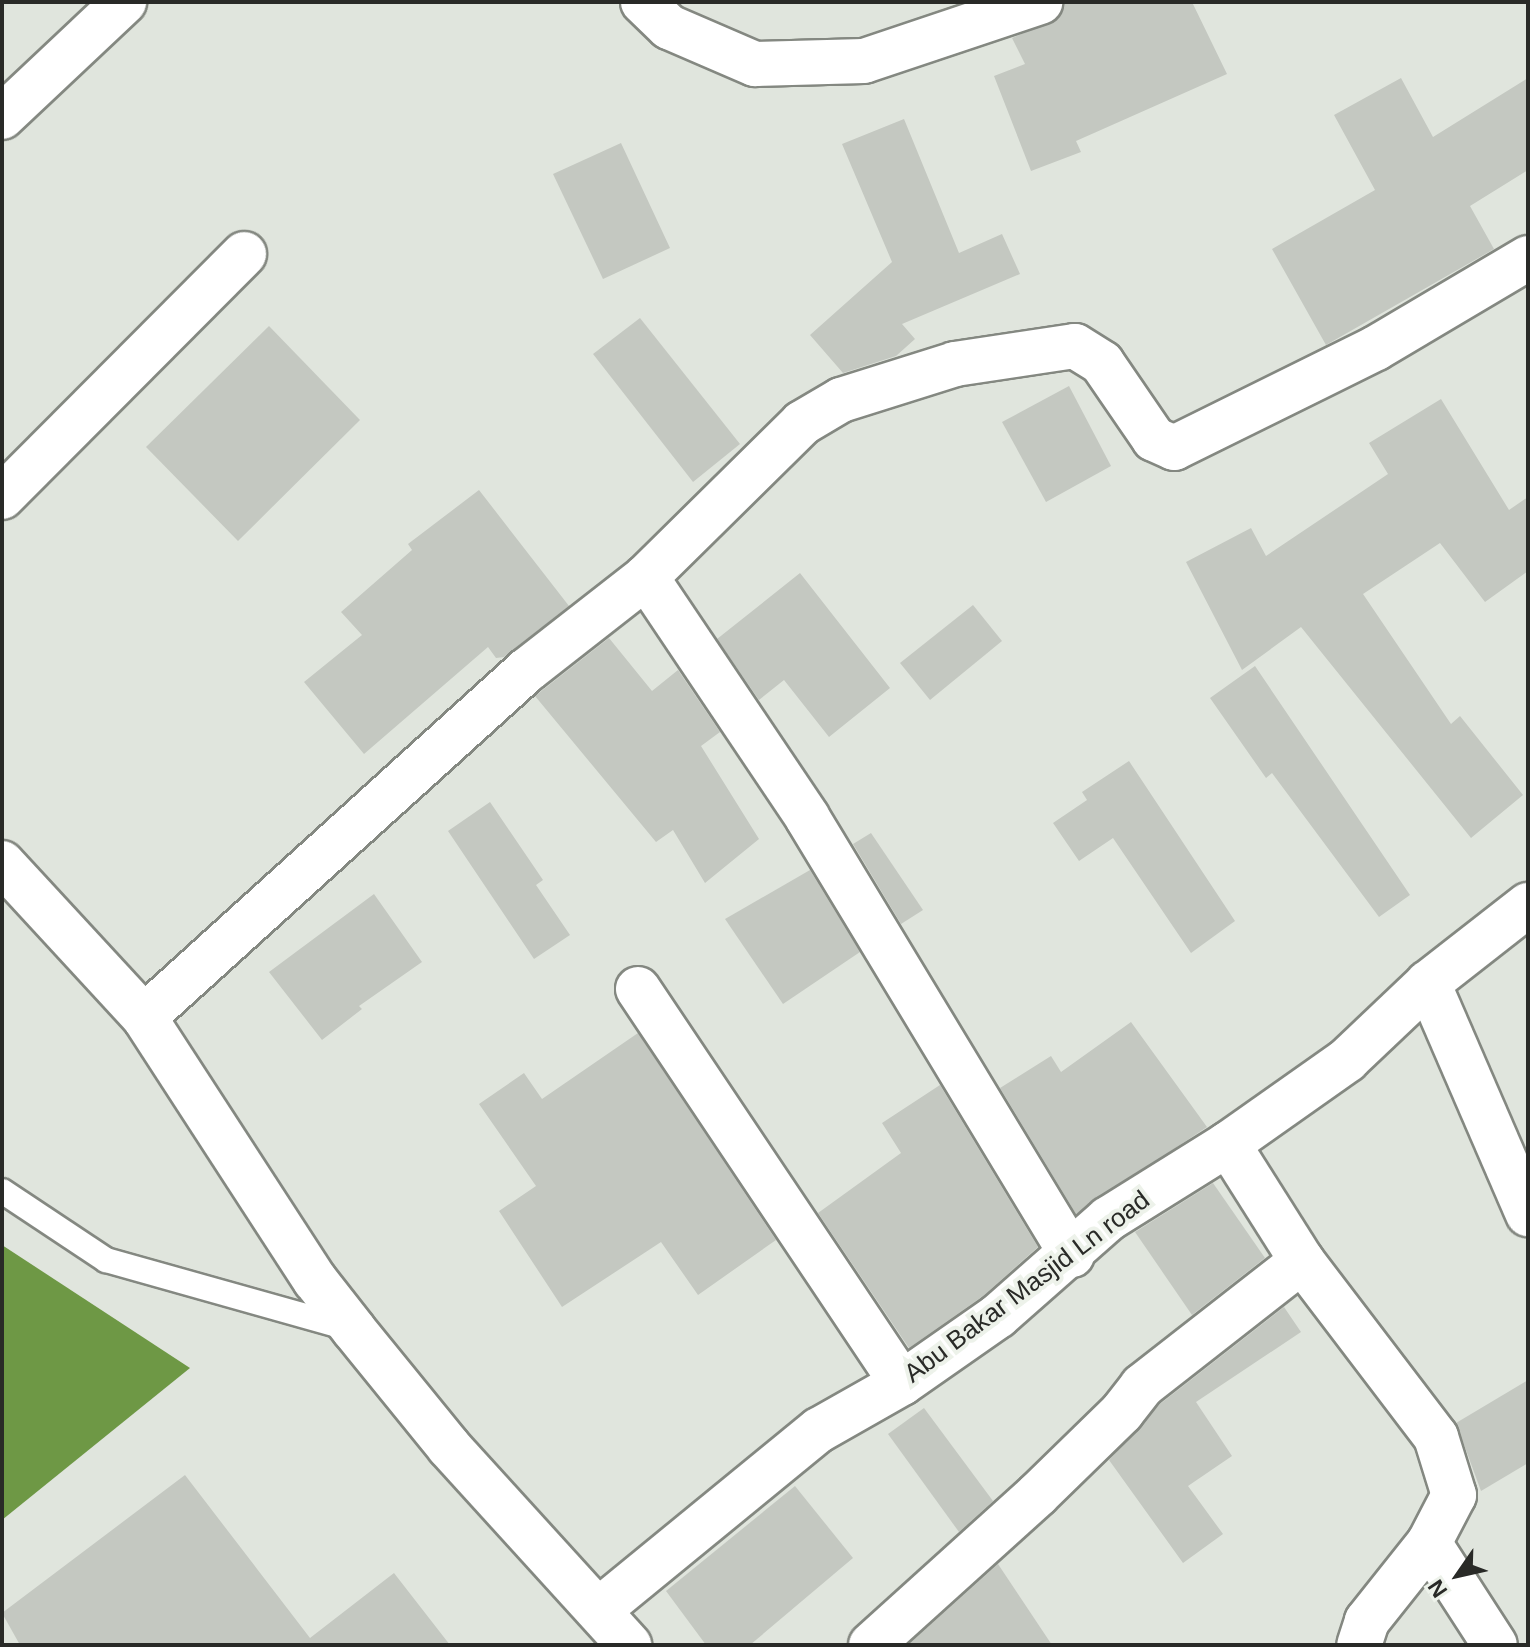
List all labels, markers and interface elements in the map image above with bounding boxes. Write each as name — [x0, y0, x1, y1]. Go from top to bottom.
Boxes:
street label: Abu Bakar Masjid Ln road — [898, 1185, 1156, 1389]
north arrow — [1418, 1535, 1498, 1615]
text: N — [1423, 1575, 1452, 1602]

